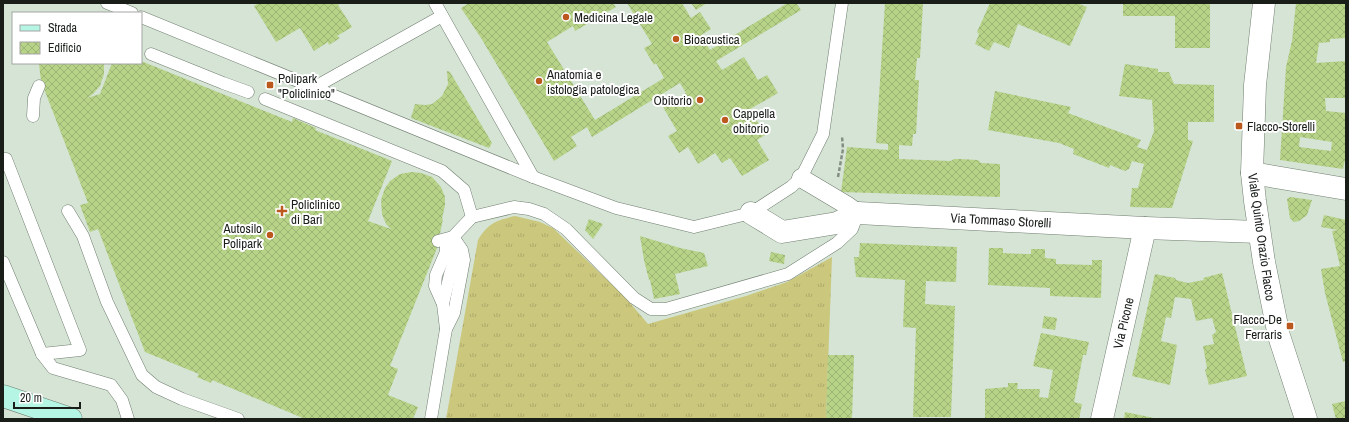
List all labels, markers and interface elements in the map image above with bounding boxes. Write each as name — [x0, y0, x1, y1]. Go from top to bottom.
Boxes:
place label: Medicina Legale — [574, 9, 653, 26]
legend — [12, 12, 142, 64]
marker: Medicina Legale — [561, 12, 571, 22]
text: Strada — [48, 20, 78, 36]
place label: Bioacustica — [684, 31, 740, 48]
marker: Bioacustica — [671, 34, 681, 44]
text: Edificio — [48, 40, 81, 56]
place label: Anatomia e istologia patologica — [546, 66, 640, 98]
place label: Polipark "Policlinico" — [278, 70, 335, 102]
marker: Anatomia e istologia patologica — [534, 76, 544, 86]
marker: Polipark "Policlinico" — [265, 80, 275, 90]
place label: Obitorio — [653, 92, 692, 109]
marker: Obitorio — [695, 95, 705, 105]
place label: Cappella obitorio — [733, 105, 775, 137]
marker: Cappella obitorio — [720, 115, 730, 125]
place label: Flacco-Storelli — [1247, 118, 1315, 135]
marker: Flacco-Storelli — [1234, 121, 1244, 131]
street label: Viale Quinto Orazio Flacco — [1244, 172, 1279, 302]
place label: Policlinico di Bari — [291, 196, 340, 228]
marker: Policlinico di Bari — [276, 205, 288, 217]
street label: Via Tommaso Storelli — [950, 209, 1052, 232]
place label: Autosilo Polipark — [222, 220, 263, 252]
marker: Autosilo Polipark — [265, 230, 275, 240]
street label: Via Picone — [1109, 296, 1138, 350]
place label: Flacco-De Ferraris — [1233, 311, 1282, 343]
marker: Flacco-De Ferraris — [1285, 321, 1295, 331]
scale bar — [14, 384, 80, 410]
text: 20 m — [20, 390, 42, 406]

